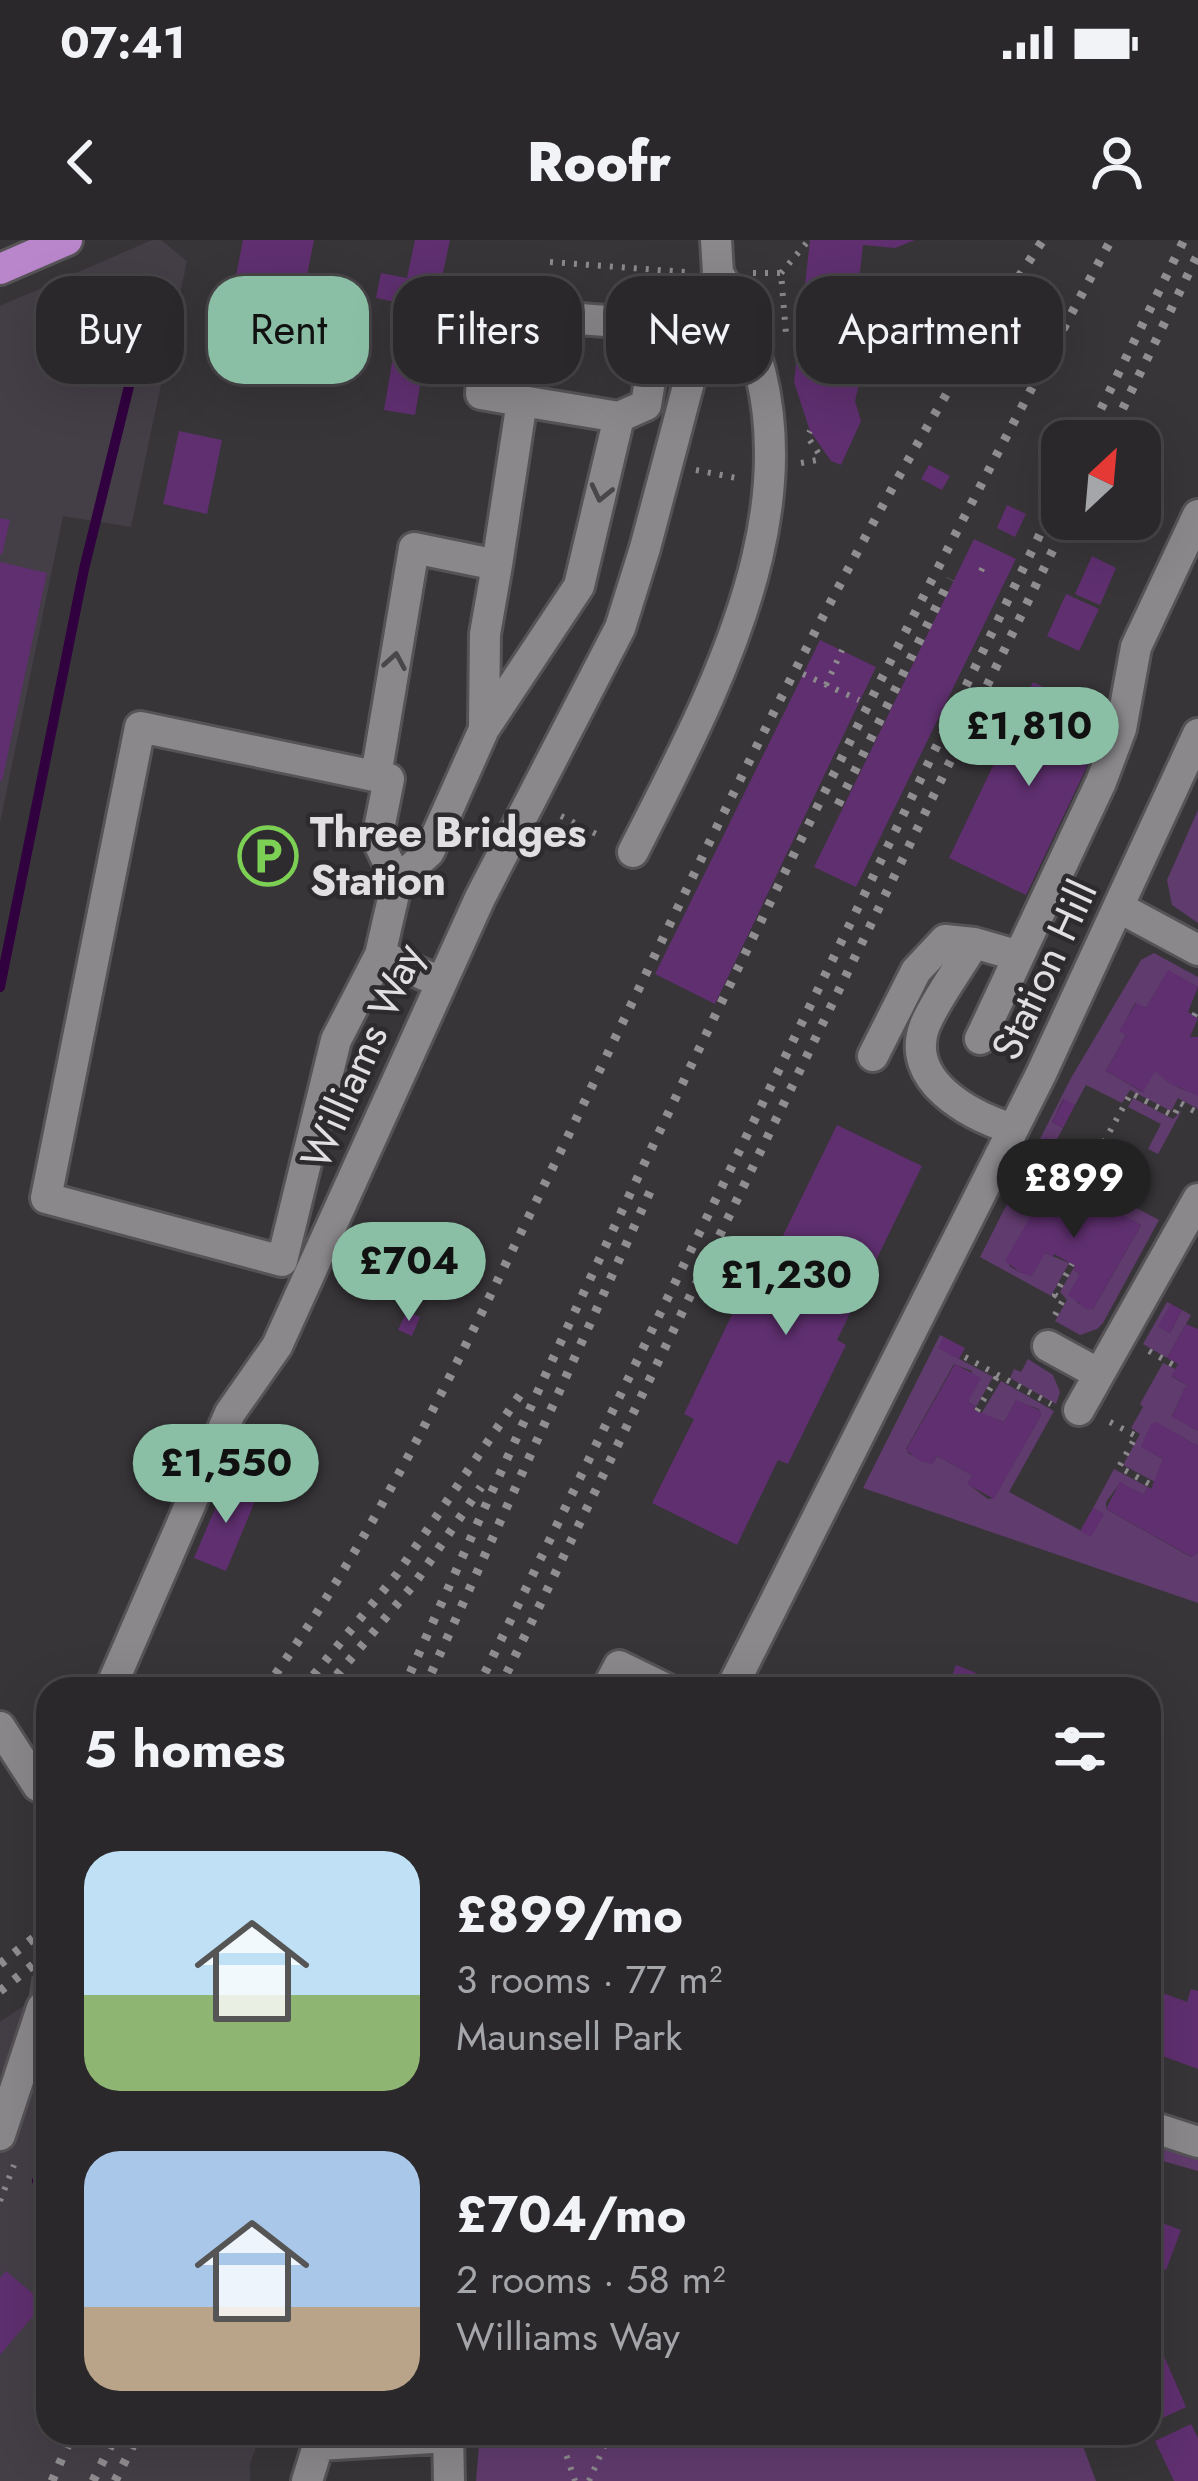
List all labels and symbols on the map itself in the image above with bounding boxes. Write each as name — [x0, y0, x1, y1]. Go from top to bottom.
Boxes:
north arrow — [1041, 420, 1161, 540]
one-way arrow — [590, 483, 615, 503]
one-way arrow — [382, 651, 407, 671]
pin: £1,810 — [931, 687, 1127, 789]
place label: Three Bridges Station — [310, 802, 586, 911]
parking icon: Three Bridges Station — [237, 825, 299, 887]
street label: Station Hill — [976, 870, 1112, 1070]
street label: Williams Way — [285, 933, 439, 1179]
pin: £899 — [1003, 1139, 1145, 1241]
pin: £704 — [338, 1222, 480, 1324]
pin: £1,230 — [688, 1236, 884, 1338]
pin: £1,550 — [128, 1424, 324, 1526]

